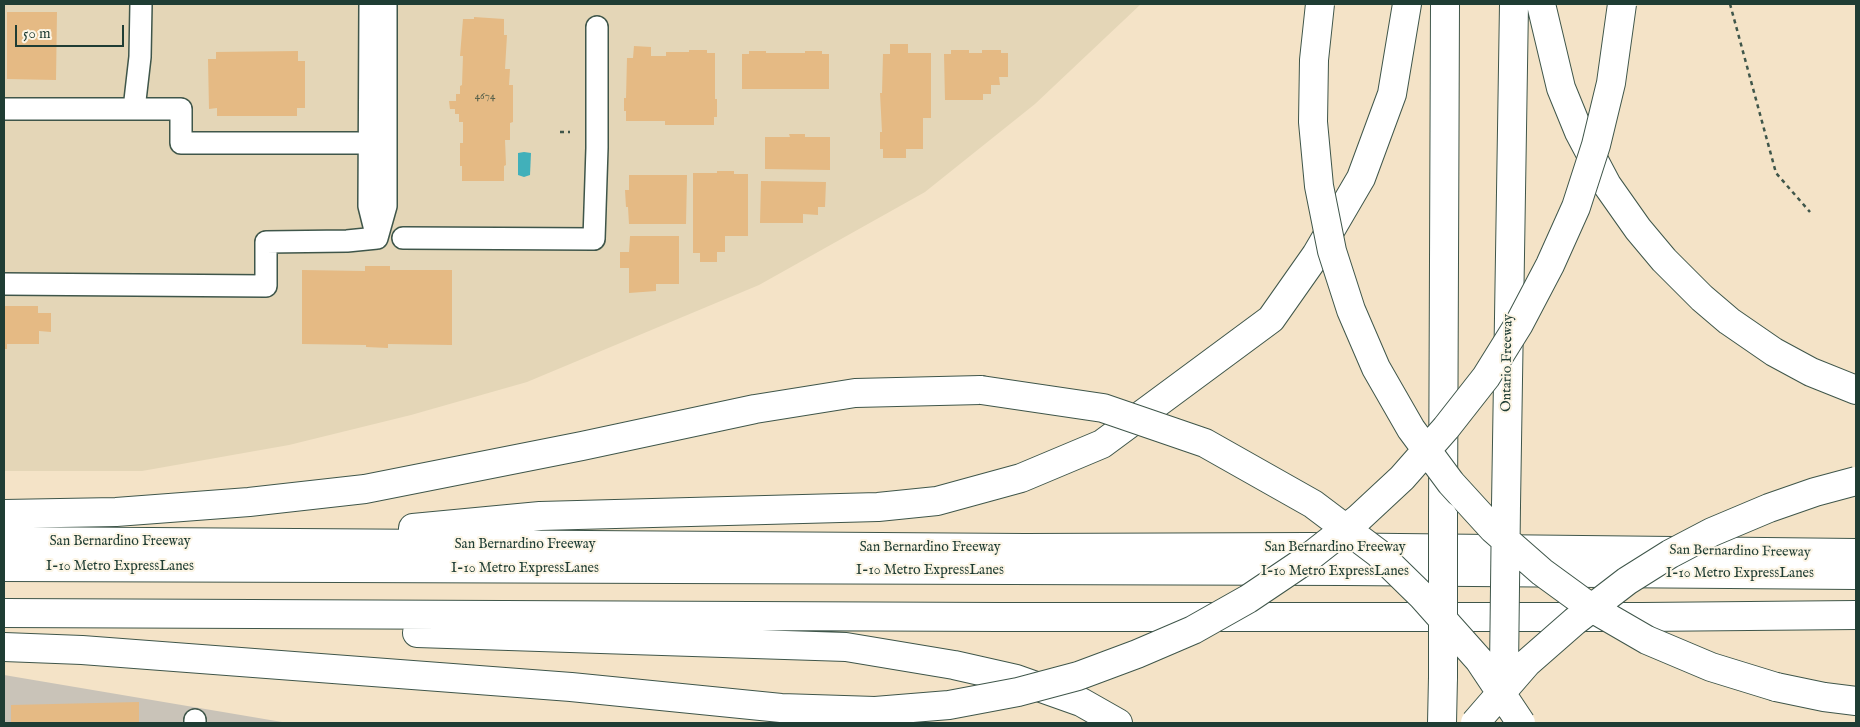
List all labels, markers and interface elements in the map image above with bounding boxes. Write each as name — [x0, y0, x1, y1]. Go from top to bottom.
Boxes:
scale bar — [18, 15, 126, 47]
text: 50 m — [23, 24, 51, 43]
house number: 4674 — [475, 90, 495, 104]
street label: Ontario Freeway — [1499, 314, 1517, 412]
street label: San Bernardino Freeway — [49, 534, 191, 550]
street label: San Bernardino Freeway — [454, 537, 596, 553]
street label: San Bernardino Freeway — [859, 540, 1001, 556]
street label: San Bernardino Freeway — [1264, 540, 1406, 556]
street label: San Bernardino Freeway — [1669, 542, 1811, 562]
street label: I-10 Metro ExpressLanes — [46, 559, 194, 575]
street label: I-10 Metro ExpressLanes — [451, 561, 599, 577]
street label: I-10 Metro ExpressLanes — [856, 563, 1004, 579]
street label: I-10 Metro ExpressLanes — [1261, 564, 1409, 580]
street label: I-10 Metro ExpressLanes — [1666, 566, 1814, 582]

